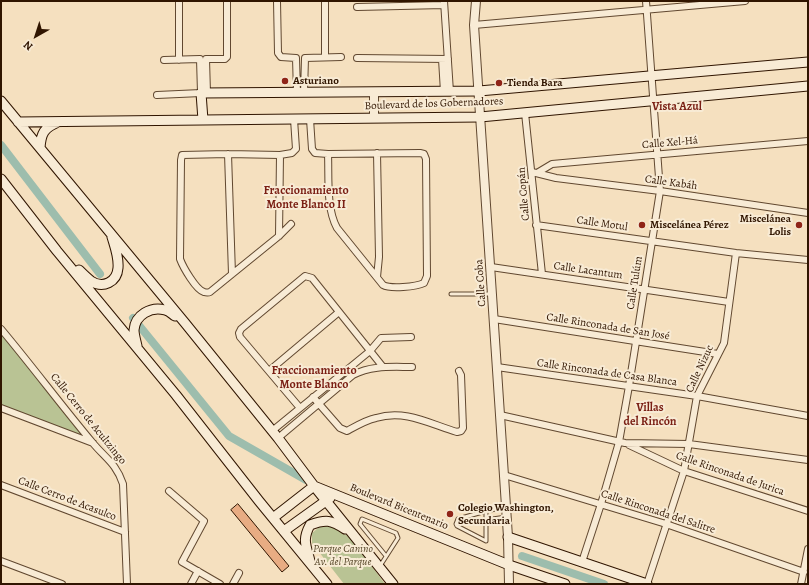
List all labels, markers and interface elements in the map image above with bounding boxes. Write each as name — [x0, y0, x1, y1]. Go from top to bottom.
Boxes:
north arrow — [16, 16, 56, 56]
text: N — [20, 37, 36, 54]
place label: Asturiano — [293, 74, 339, 88]
marker: Asturiano — [280, 76, 290, 86]
place label: Tienda Bara — [507, 76, 563, 90]
marker: Tienda Bara — [494, 78, 504, 88]
street label: Boulevard de los Gobernadores — [365, 95, 503, 113]
district label: Vista Azul — [652, 100, 702, 114]
street label: Calle Xel-Há — [642, 134, 698, 152]
street label: Calle Copán — [515, 167, 533, 221]
street label: Calle Kabáh — [644, 173, 698, 193]
district label: Fraccionamiento Monte Blanco II — [263, 184, 349, 212]
place label: Miscelánea Lolis — [740, 212, 791, 238]
street label: Calle Motul — [576, 214, 628, 234]
place label: Miscelánea Pérez — [650, 218, 729, 232]
marker: Miscelánea Pérez — [637, 220, 647, 230]
marker: Miscelánea Lolis — [794, 220, 804, 230]
street label: Calle Tulúm — [624, 255, 646, 311]
street label: Calle Coba — [473, 259, 489, 307]
street label: Calle Lacantum — [553, 260, 623, 282]
street label: Calle Rinconada de San José — [545, 311, 671, 343]
street label: Calle Nizuc — [683, 343, 717, 395]
street label: Calle Rinconada de Casa Blanca — [536, 357, 678, 389]
district label: Fraccionamiento Monte Blanco — [271, 364, 357, 392]
street label: Calle Cerro de Acultzingo — [47, 371, 129, 467]
district label: Villas del Rincón — [624, 401, 676, 429]
street label: Calle Rinconada de Jurica — [674, 449, 786, 499]
street label: Calle Cerro de Acasulco — [16, 474, 118, 524]
street label: Boulevard Bicentenario — [348, 481, 450, 533]
street label: Calle Rinconada del Salitre — [599, 487, 717, 537]
place label: Colegio Washington, Secundaria — [458, 501, 554, 527]
marker: Colegio Washington, Secundaria — [445, 509, 455, 519]
park label: Parque Canino Av. del Parque — [313, 542, 373, 568]

